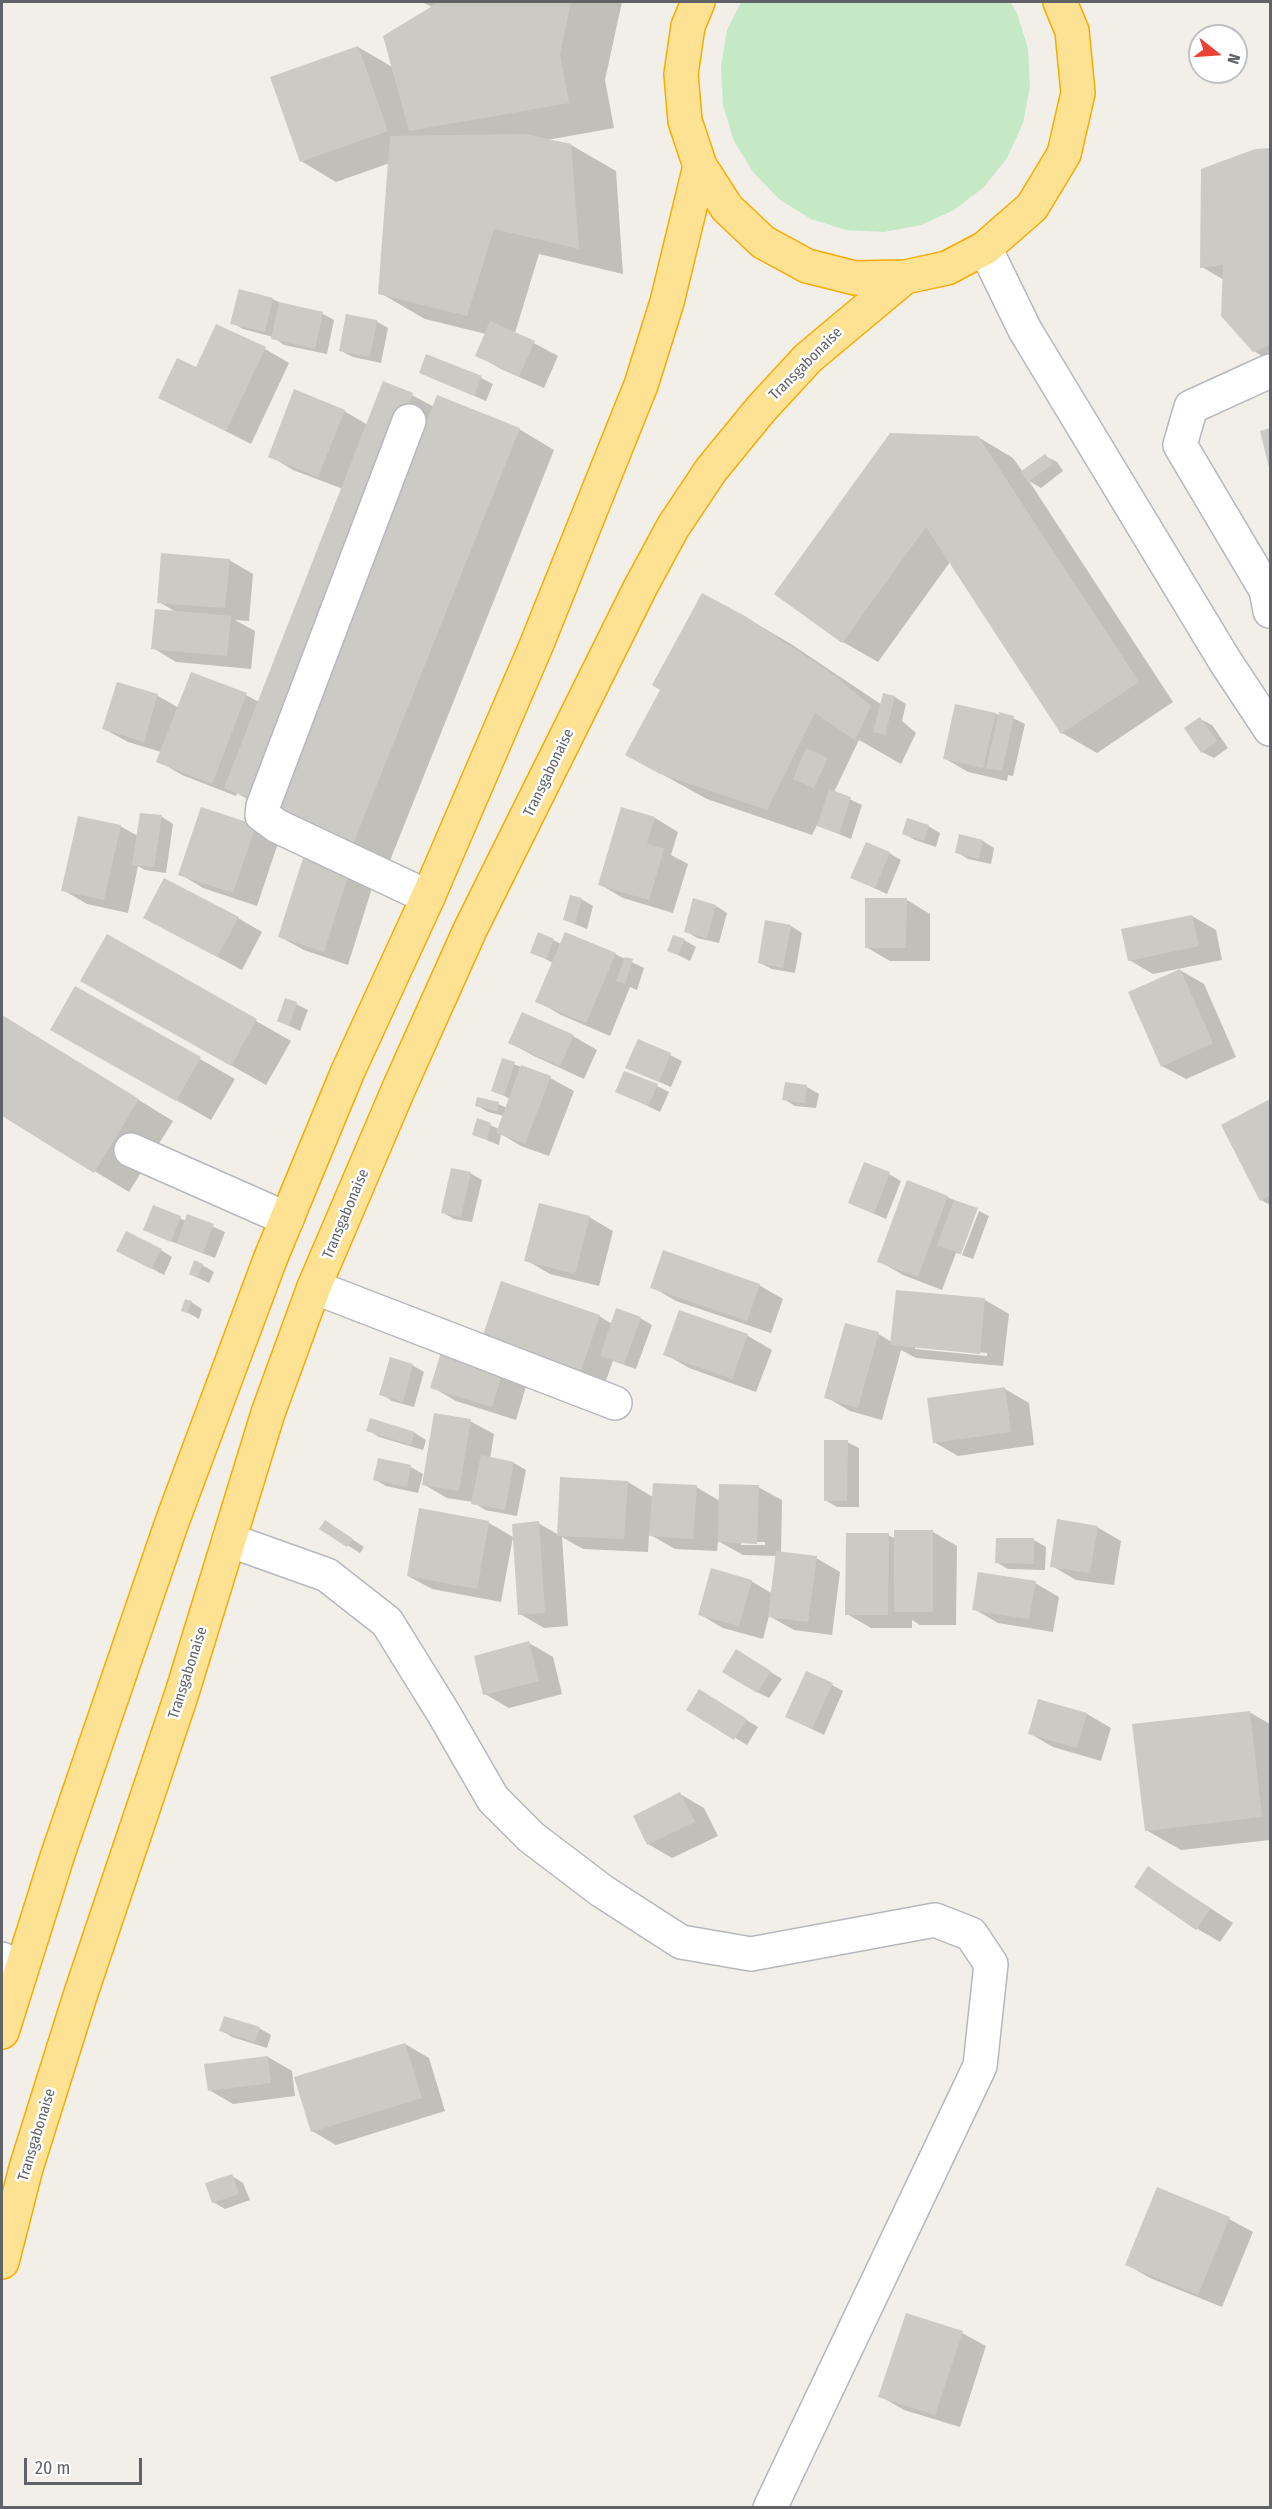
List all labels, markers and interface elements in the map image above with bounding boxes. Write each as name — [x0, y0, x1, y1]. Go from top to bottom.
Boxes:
north arrow — [1188, 24, 1248, 84]
text: N — [1223, 51, 1244, 66]
street label: Transgabonaise — [766, 324, 846, 404]
street label: Transgabonaise — [520, 726, 578, 820]
street label: Transgabonaise — [319, 1166, 373, 1262]
street label: Transgabonaise — [165, 1625, 211, 1721]
street label: Transgabonaise — [14, 2087, 60, 2183]
scale bar — [27, 2446, 146, 2484]
text: 20 m — [35, 2457, 70, 2479]

